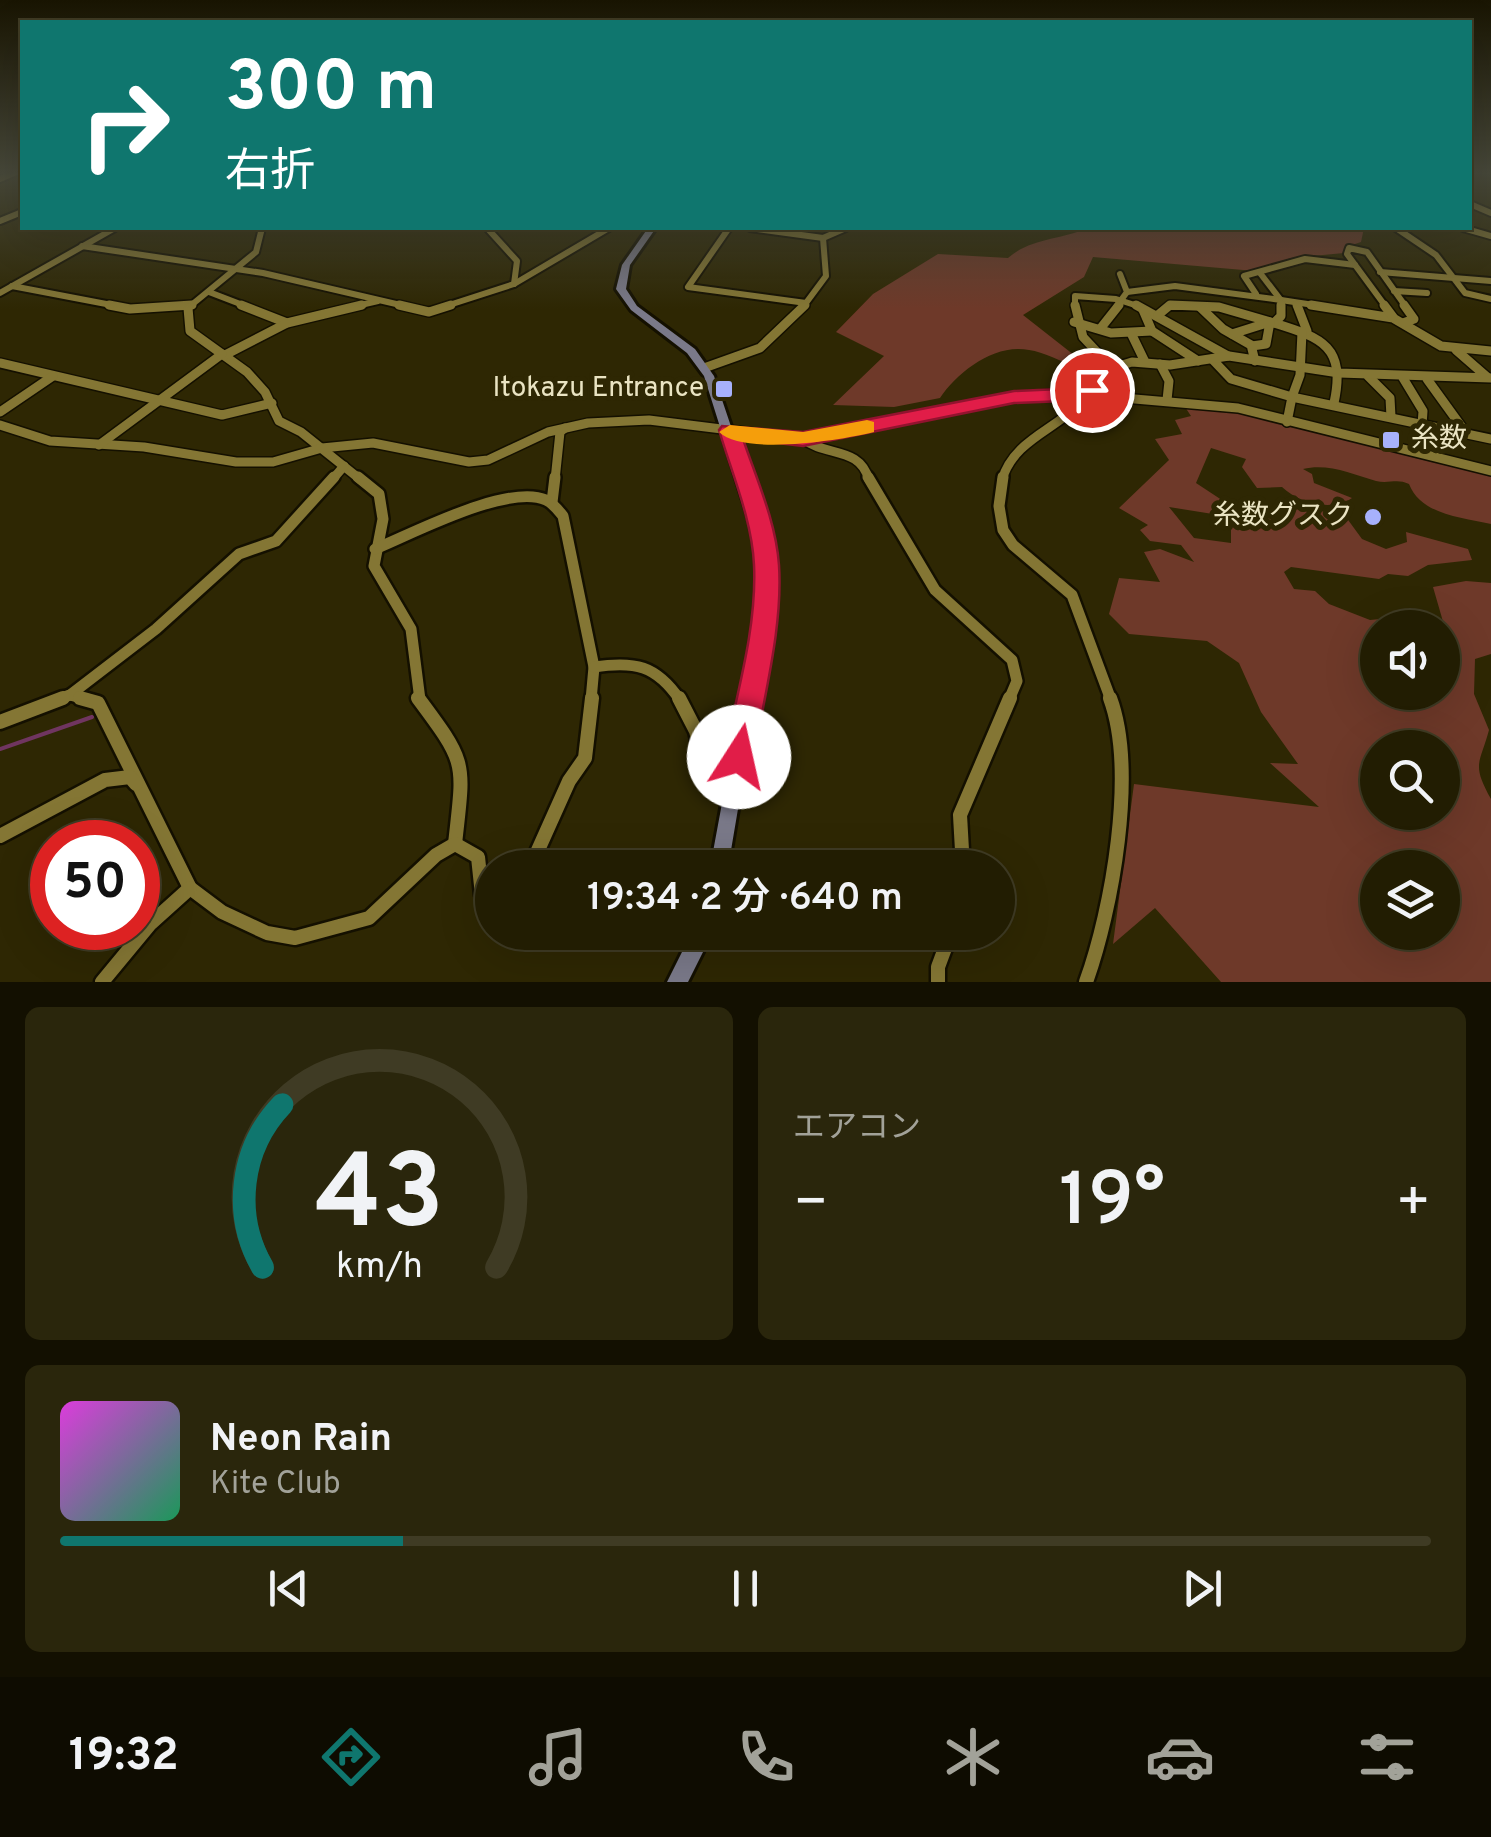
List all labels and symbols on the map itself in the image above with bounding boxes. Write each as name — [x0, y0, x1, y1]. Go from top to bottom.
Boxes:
pin — [1050, 348, 1135, 433]
place label: Itokazu Entrance — [492, 371, 704, 407]
marker: Itokazu Entrance — [713, 378, 735, 400]
place label: 糸数 — [1411, 422, 1467, 458]
marker: 糸数 — [1380, 429, 1402, 451]
place label: 糸数グスク — [1213, 499, 1353, 535]
marker: 糸数グスク — [1362, 506, 1384, 528]
position arrow — [687, 705, 791, 809]
speed limit sign: 50 — [30, 820, 160, 950]

